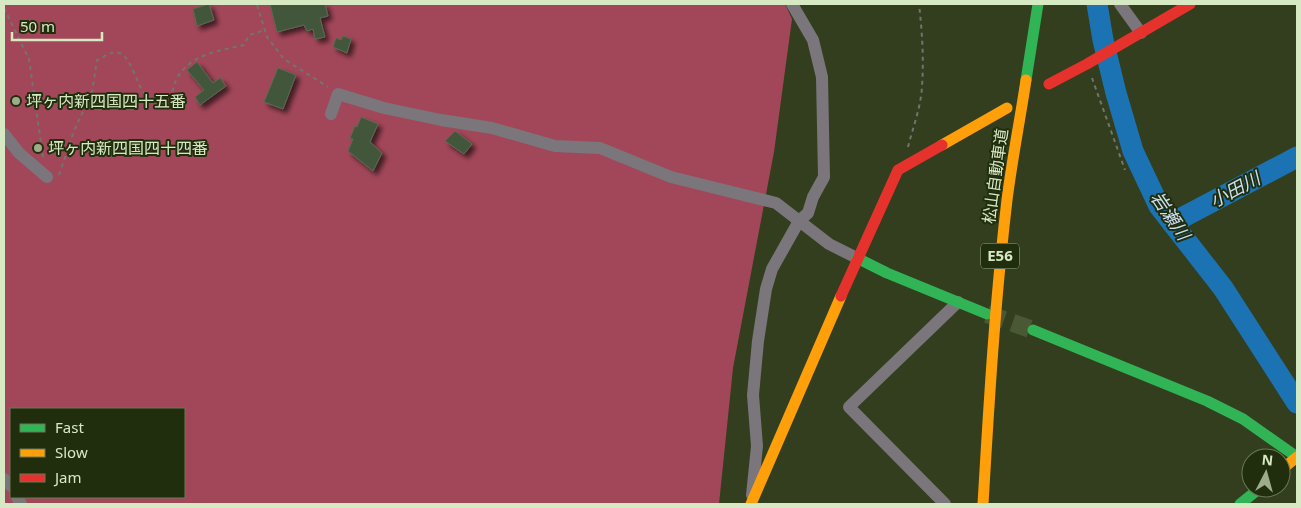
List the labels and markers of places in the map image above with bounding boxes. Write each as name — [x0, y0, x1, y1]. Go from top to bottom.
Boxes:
place label: 坪ヶ内新四国四十五番 — [26, 90, 186, 112]
marker: 坪ヶ内新四国四十五番 — [10, 95, 22, 107]
place label: 坪ヶ内新四国四十四番 — [48, 137, 208, 159]
marker: 坪ヶ内新四国四十四番 — [32, 142, 44, 154]

